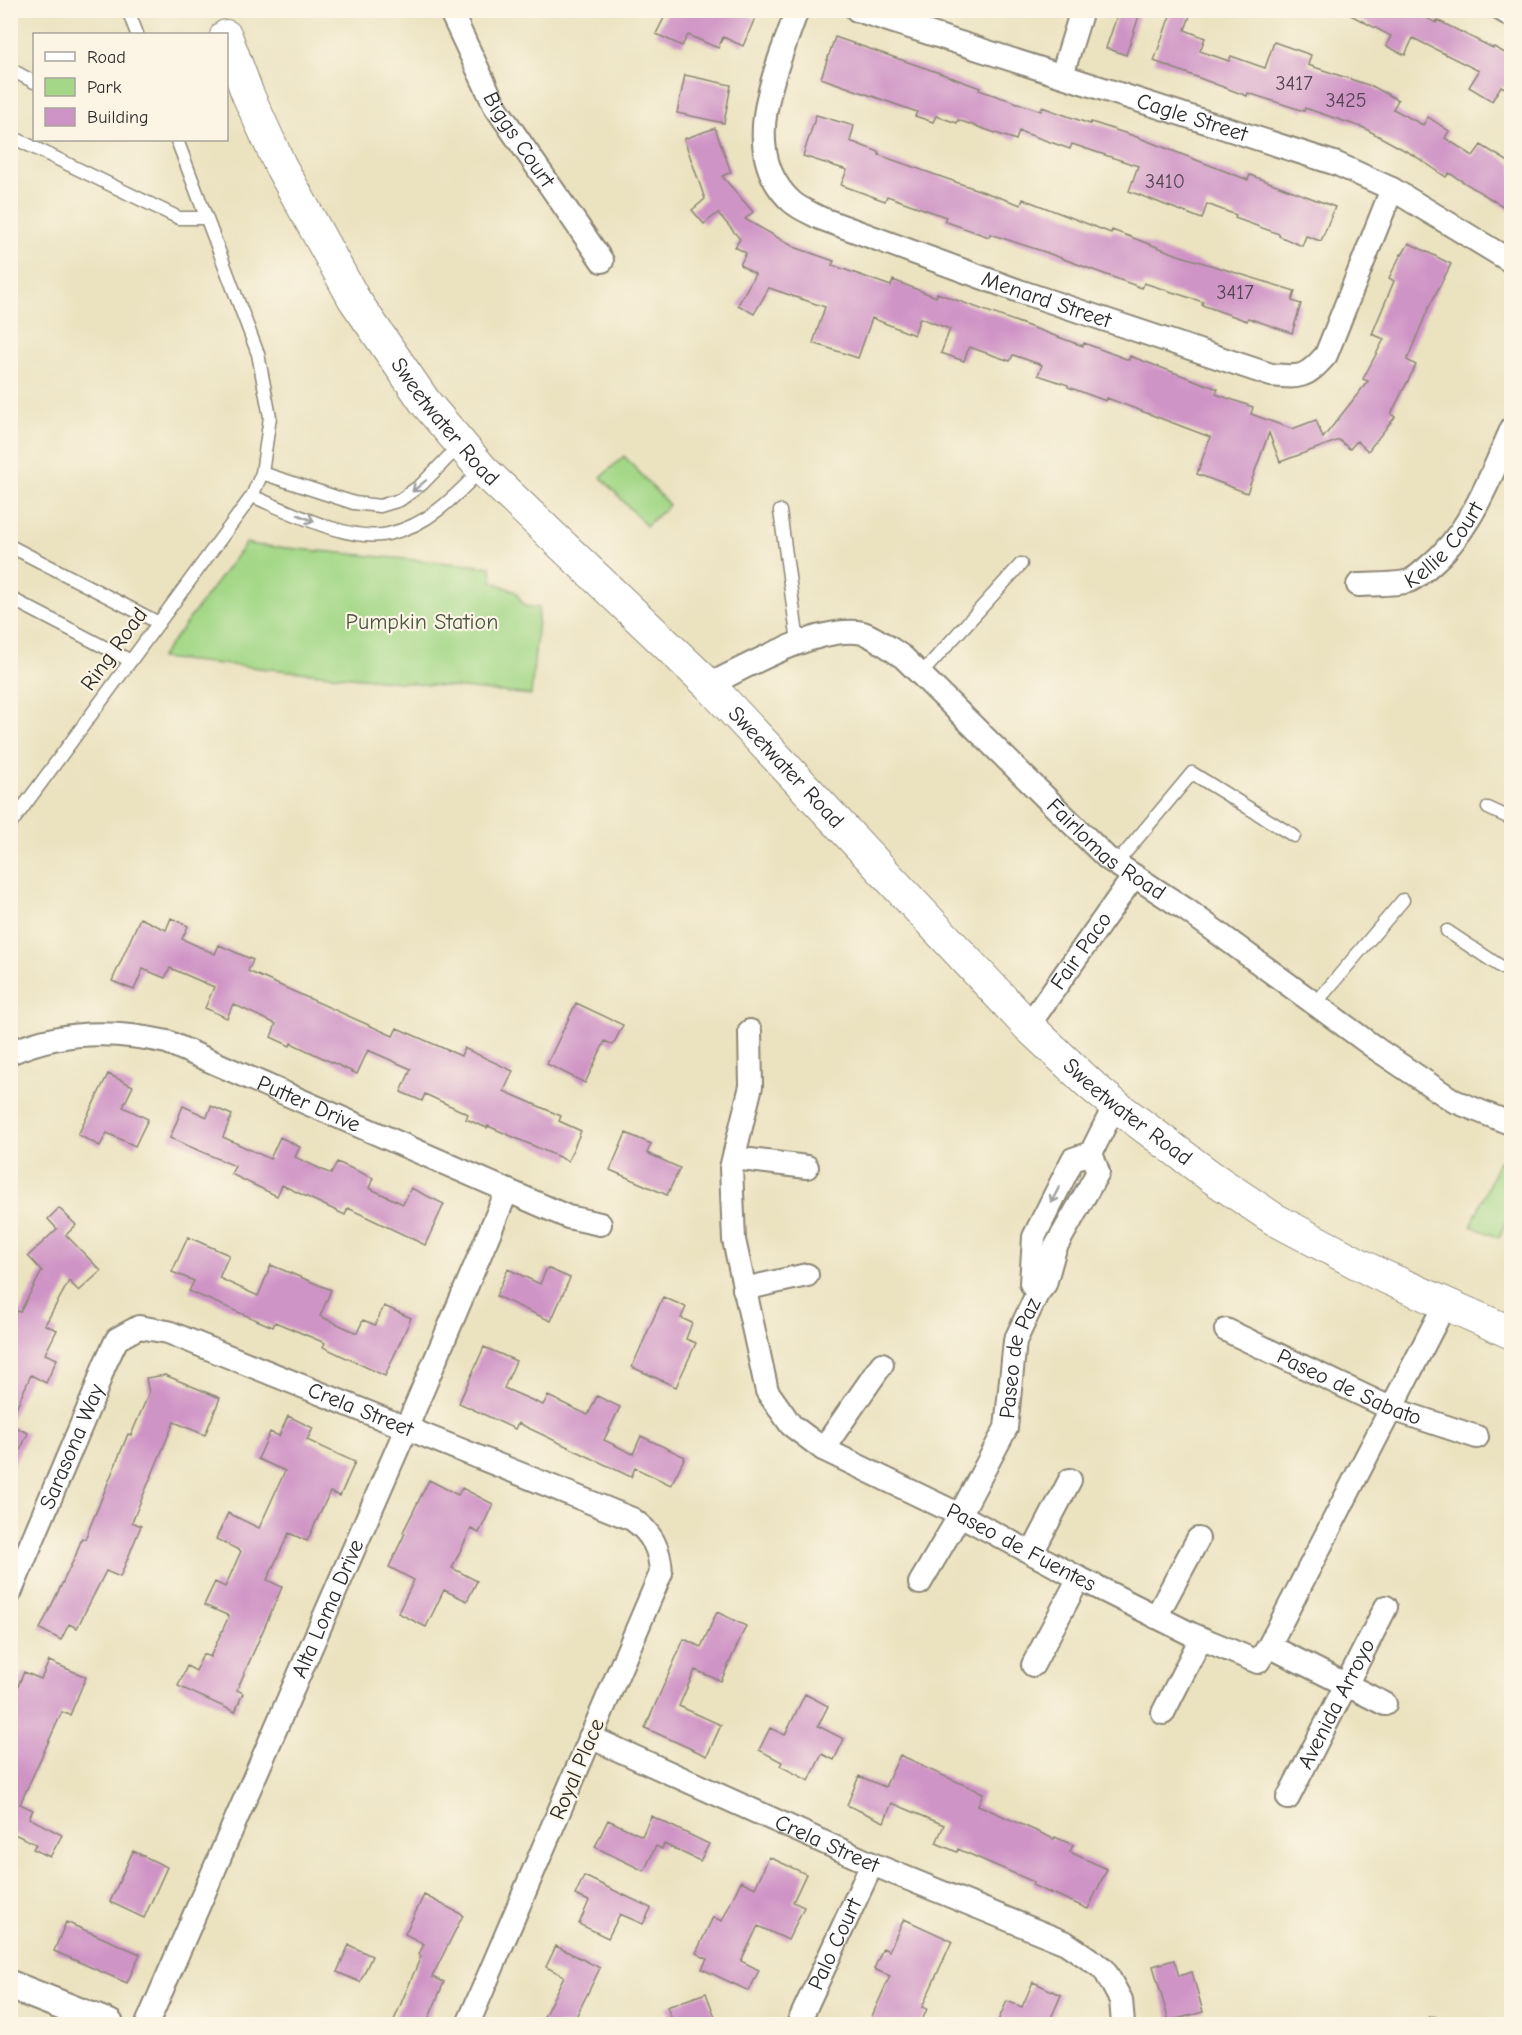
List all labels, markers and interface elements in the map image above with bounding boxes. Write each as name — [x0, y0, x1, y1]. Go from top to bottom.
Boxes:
legend — [33, 33, 228, 141]
text: Road — [87, 47, 126, 68]
house number: 3417 — [1275, 72, 1313, 95]
text: Park — [87, 77, 122, 98]
street label: Biggs Court — [477, 88, 561, 193]
street label: Cagle Street — [1133, 88, 1252, 148]
house number: 3425 — [1325, 89, 1367, 112]
text: Building — [87, 107, 149, 128]
house number: 3410 — [1145, 170, 1185, 193]
street label: Menard Street — [978, 265, 1115, 334]
house number: 3417 — [1216, 281, 1254, 304]
street label: Sweetwater Road — [385, 353, 505, 491]
one-way arrow — [411, 479, 427, 492]
street label: Kellie Court — [1400, 497, 1489, 594]
one-way arrow — [297, 513, 315, 524]
street label: Ring Road — [75, 602, 153, 696]
park label: Pumpkin Station — [346, 609, 498, 635]
street label: Sweetwater Road — [723, 701, 849, 834]
street label: Fairlomas Road — [1041, 793, 1170, 906]
street label: Fair Paco — [1045, 907, 1117, 995]
street label: Sweetwater Road — [1058, 1053, 1197, 1171]
street label: Putter Drive — [253, 1070, 364, 1138]
one-way arrow — [1049, 1185, 1060, 1203]
street label: Paseo de Paz — [994, 1293, 1047, 1420]
street label: Paseo de Sabato — [1273, 1343, 1425, 1431]
street label: Crela Street — [304, 1377, 418, 1443]
street label: Sarasona Way — [34, 1380, 110, 1513]
street label: Paseo de Fuentes — [942, 1498, 1100, 1597]
street label: Alta Loma Drive — [286, 1535, 369, 1682]
street label: Avenida Arroyo — [1292, 1634, 1381, 1773]
street label: Royal Place — [544, 1714, 610, 1824]
street label: Crela Street — [771, 1809, 884, 1879]
street label: Palo Court — [803, 1894, 868, 1994]

